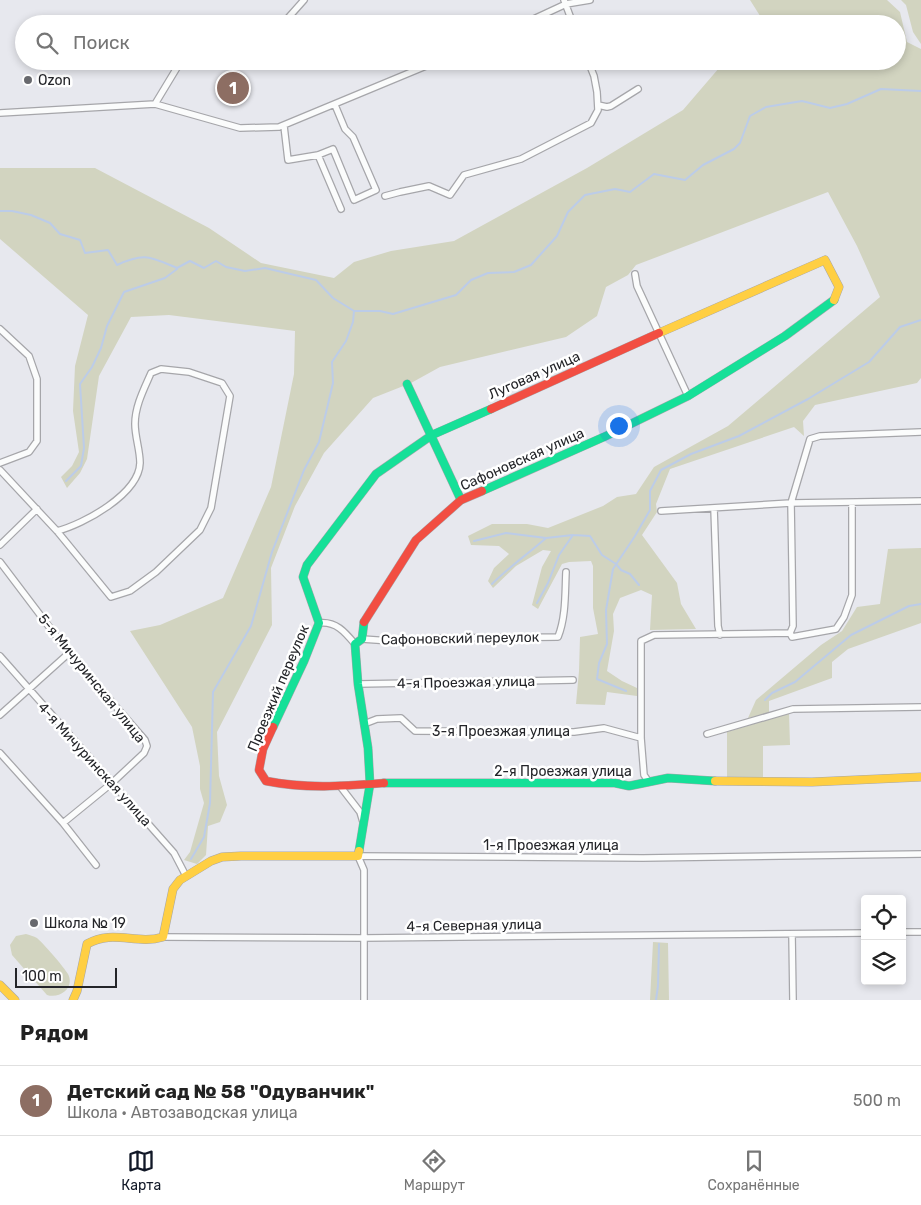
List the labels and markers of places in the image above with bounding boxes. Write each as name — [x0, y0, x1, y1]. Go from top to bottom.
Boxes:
pin: 1 — [217, 69, 249, 107]
place label: Ozon — [38, 72, 71, 89]
marker: Ozon — [22, 74, 34, 86]
place label: Школа № 19 — [44, 915, 126, 932]
marker: Школа № 19 — [28, 917, 40, 929]

